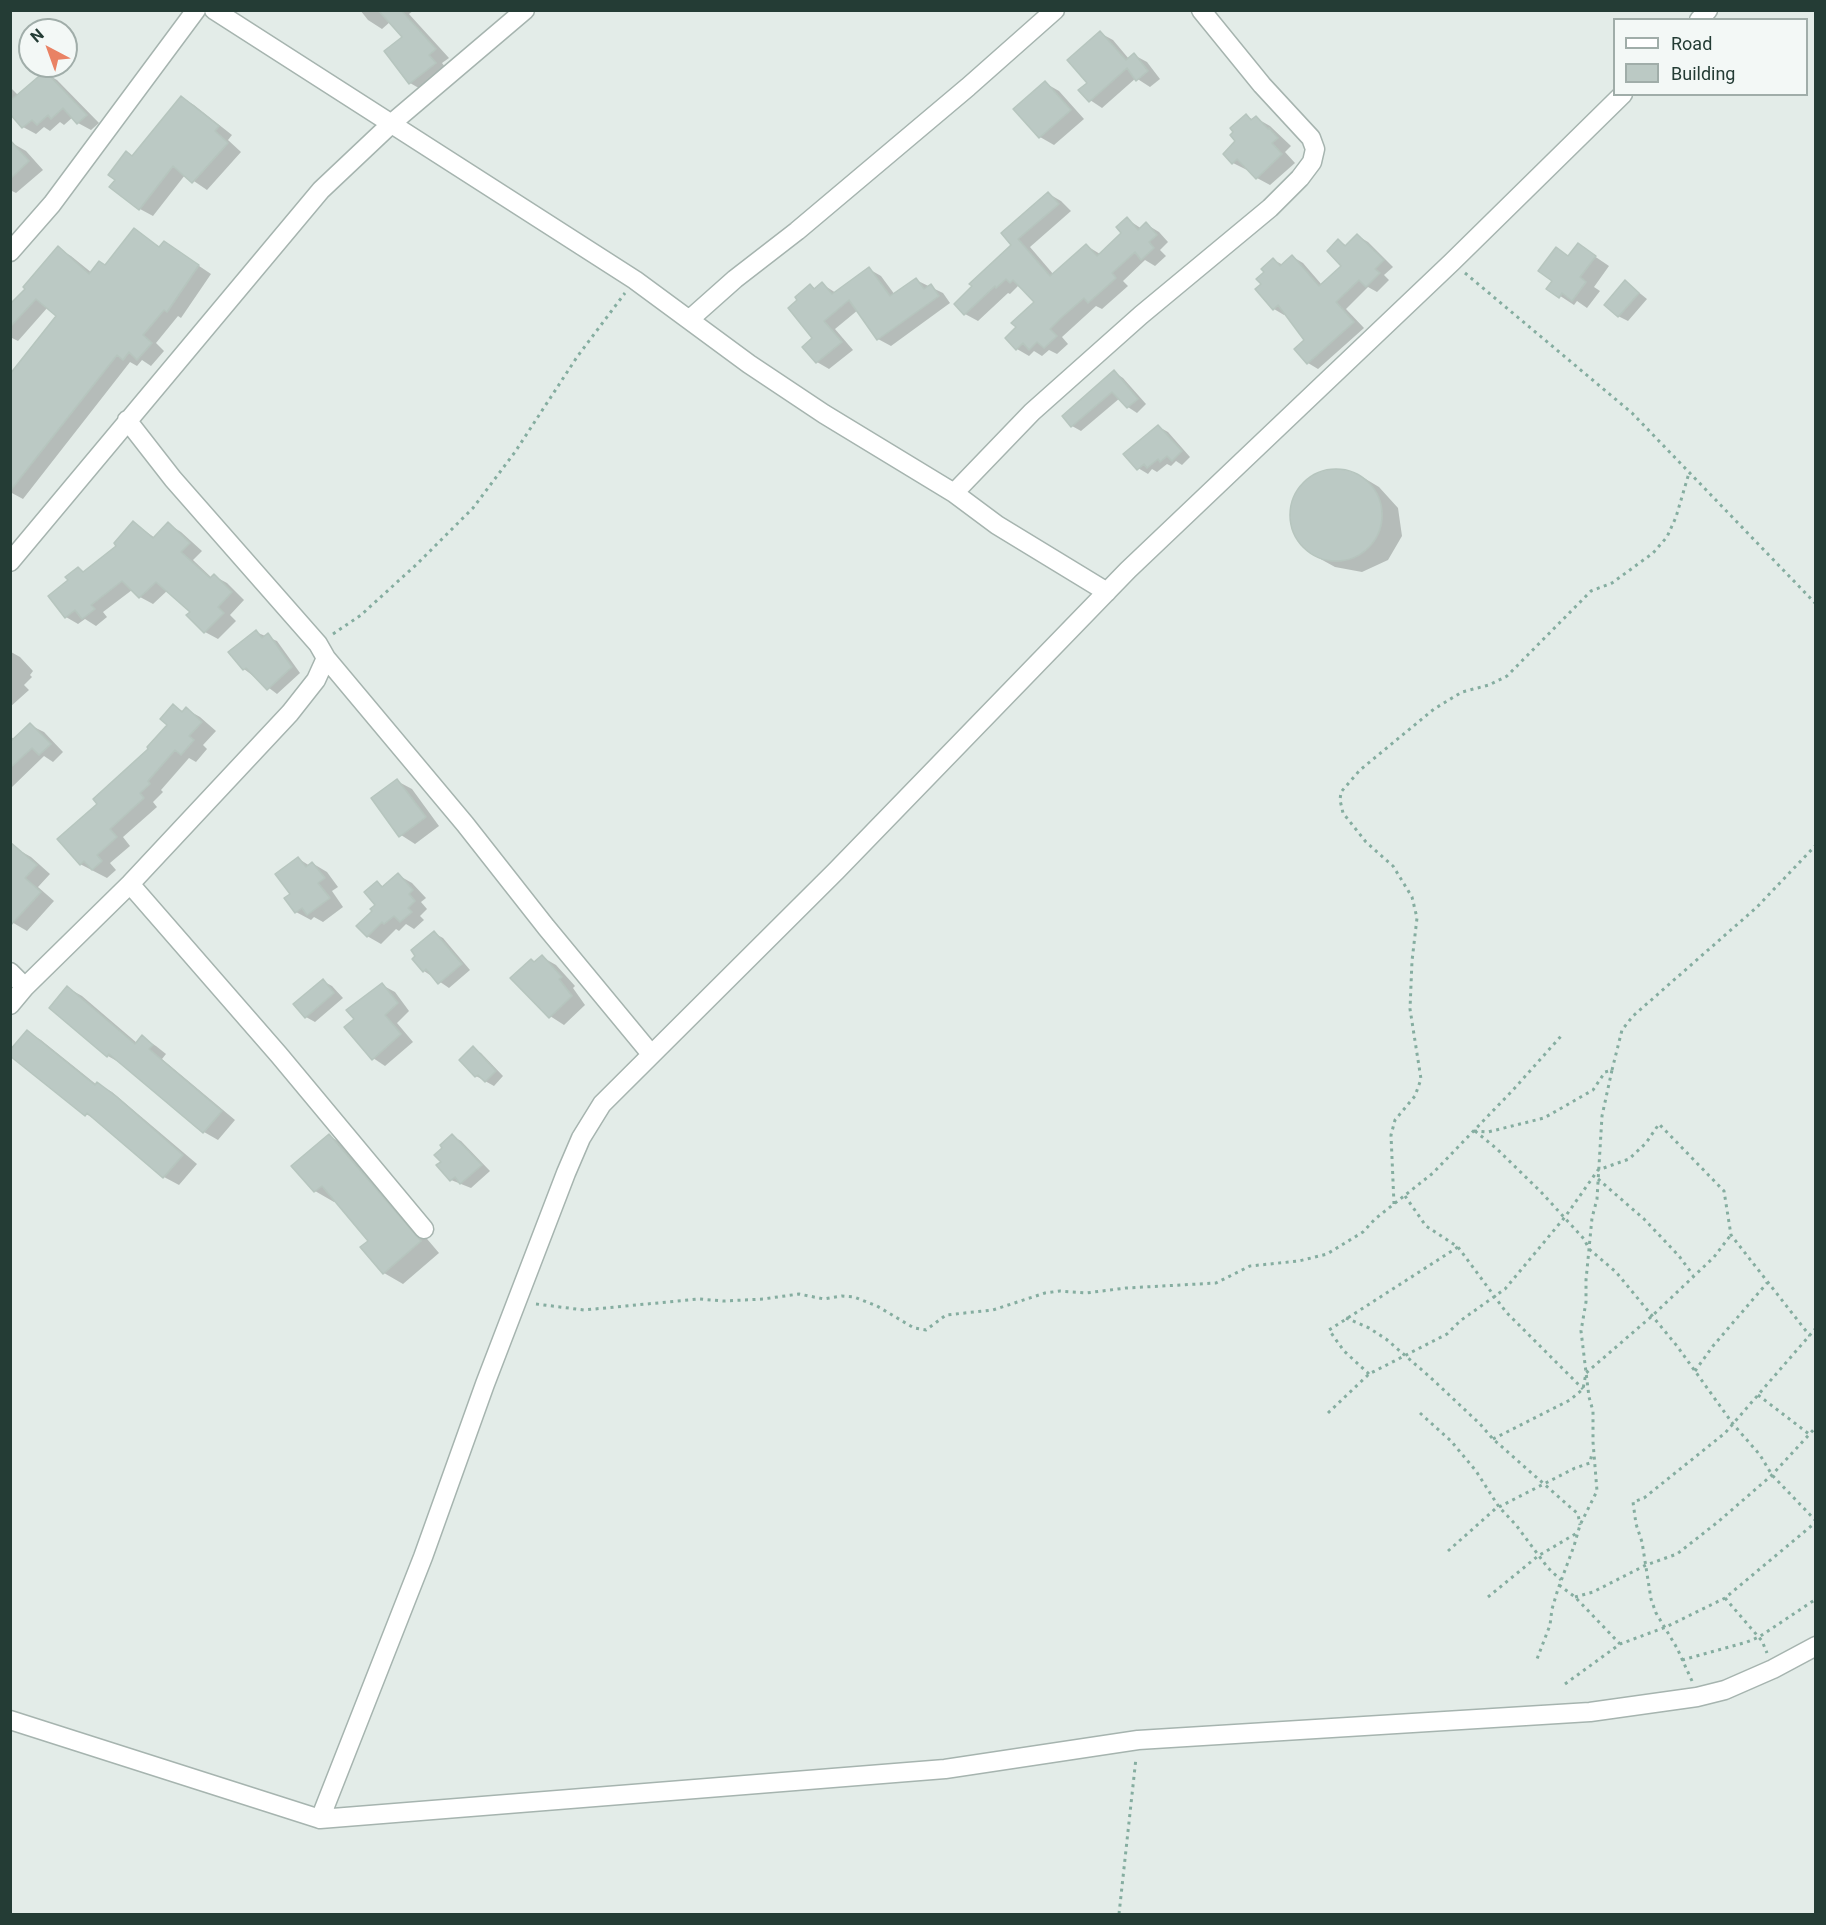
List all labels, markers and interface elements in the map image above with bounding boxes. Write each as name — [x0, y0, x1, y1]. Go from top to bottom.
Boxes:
north arrow — [18, 18, 78, 78]
legend — [1613, 18, 1808, 96]
text: N — [27, 25, 48, 46]
text: Road — [1671, 33, 1712, 54]
text: Building — [1671, 63, 1735, 84]

